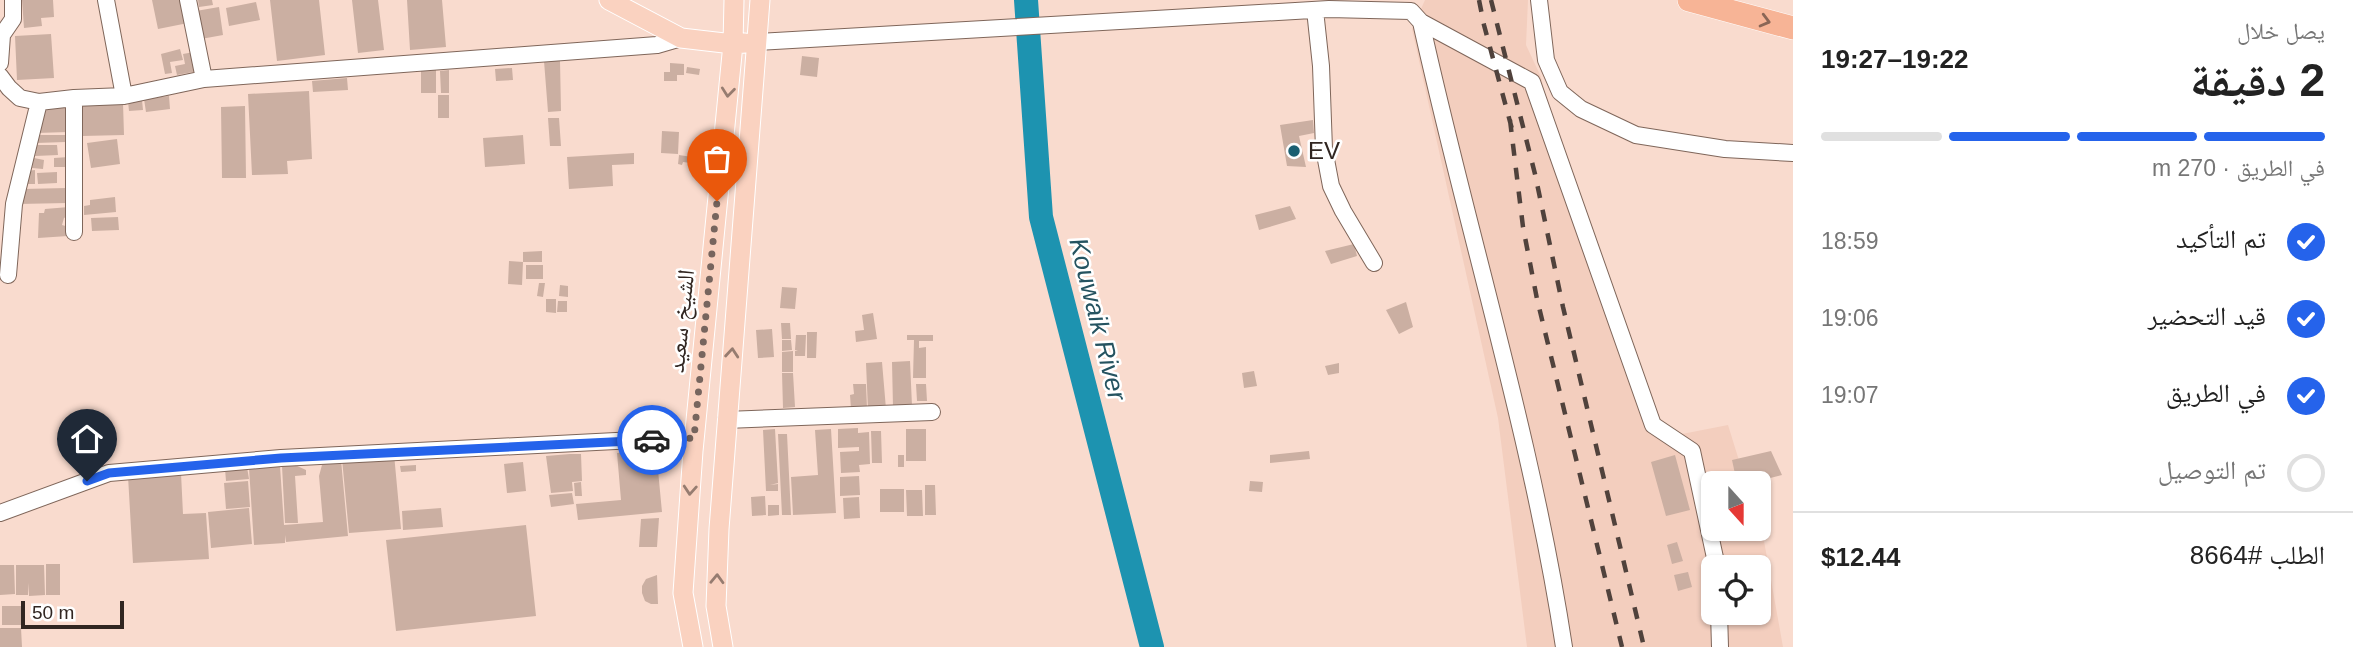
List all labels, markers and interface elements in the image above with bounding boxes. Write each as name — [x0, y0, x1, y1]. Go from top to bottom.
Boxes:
one-way arrow — [1759, 12, 1771, 27]
text: يصل خلال — [2237, 18, 2325, 44]
text: 19:22–19:27 — [1821, 44, 1968, 74]
text: 2 دقيقة — [2190, 54, 2325, 106]
one-way arrow — [721, 87, 736, 98]
pin — [687, 129, 747, 201]
place label: EV — [1308, 137, 1340, 164]
icon: bag — [698, 140, 736, 178]
marker: EV — [1286, 143, 1302, 159]
text: في الطريق · 270 m — [2152, 155, 2325, 181]
icon: check — [2287, 223, 2325, 261]
text: تم التأكيد — [2176, 224, 2266, 254]
text: 18:59 — [1821, 228, 1879, 254]
water label: Kouwaik River — [1063, 235, 1133, 405]
street label: الشيخ سعيد — [662, 268, 701, 374]
icon: check — [2287, 300, 2325, 338]
text: قيد التحضير — [2148, 301, 2266, 331]
text: 19:06 — [1821, 305, 1879, 331]
one-way arrow — [724, 347, 739, 358]
icon: check — [2287, 377, 2325, 415]
text: في الطريق — [2166, 378, 2266, 408]
text: 19:07 — [1821, 382, 1879, 408]
courier — [617, 405, 687, 475]
pin — [57, 409, 117, 481]
icon: home — [68, 420, 106, 458]
icon: car — [633, 421, 671, 459]
text: تم التوصيل — [2158, 455, 2266, 485]
north arrow — [1701, 471, 1771, 541]
map controls — [1701, 471, 1771, 625]
one-way arrow — [683, 484, 698, 495]
text: الطلب #8664 — [2190, 540, 2325, 570]
text: $12.44 — [1821, 542, 1901, 572]
button: locate — [1701, 555, 1771, 625]
one-way arrow — [710, 574, 725, 585]
scale bar — [21, 598, 124, 630]
text: 50 m — [32, 602, 74, 623]

